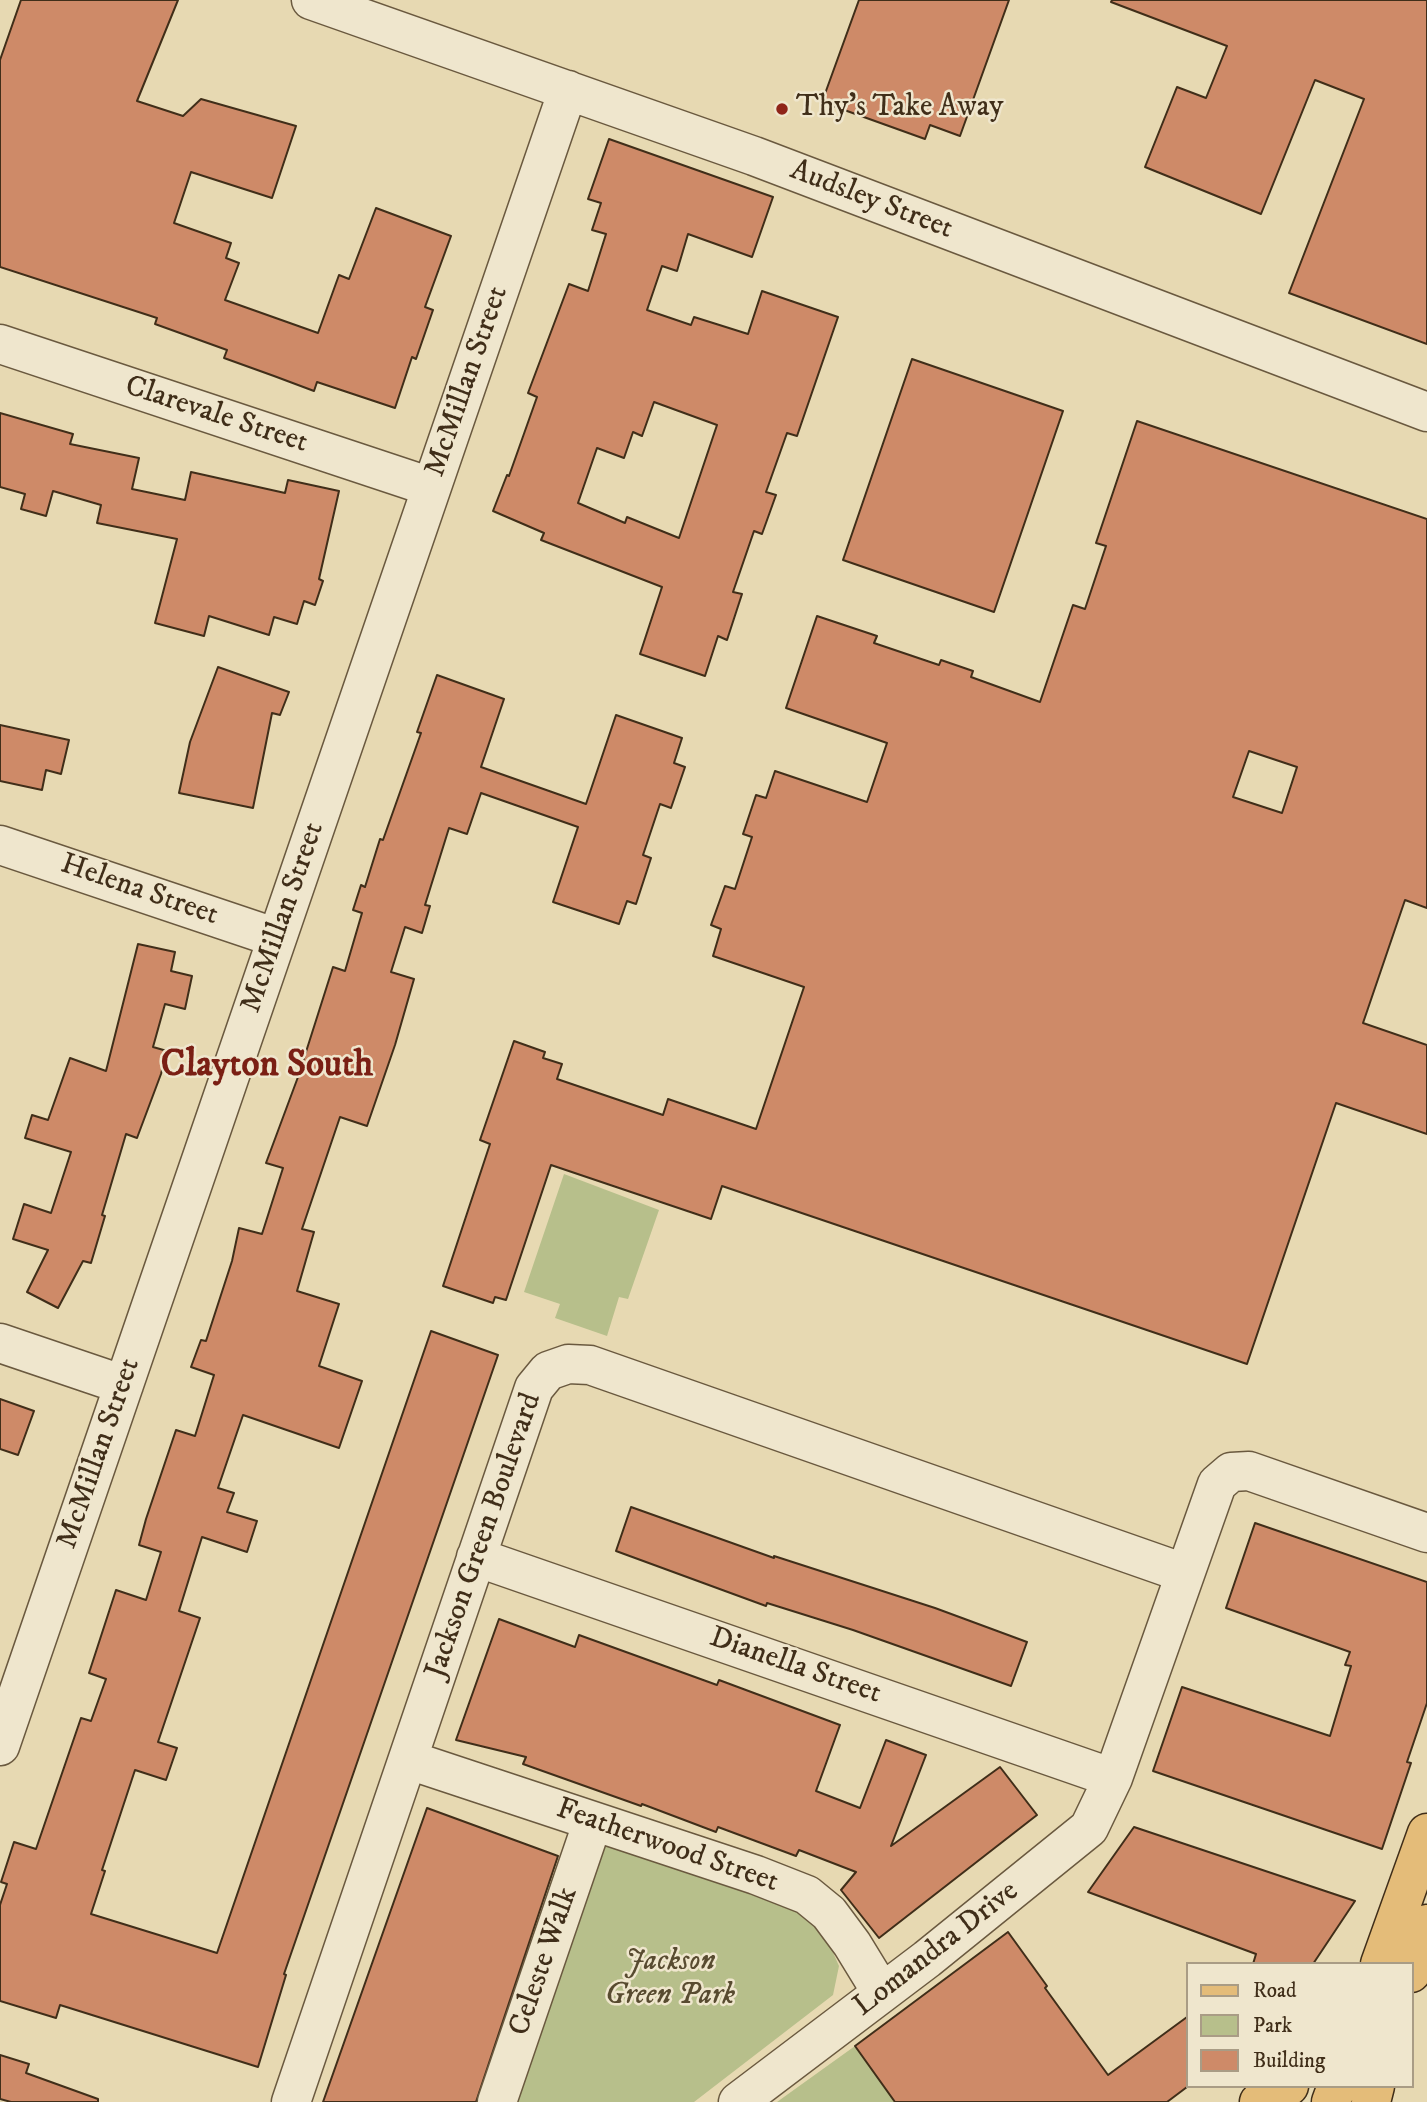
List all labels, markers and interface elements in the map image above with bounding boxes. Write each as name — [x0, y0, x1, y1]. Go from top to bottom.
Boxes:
place label: Thy's Take Away — [796, 91, 1003, 127]
marker: Thy's Take Away — [774, 101, 790, 117]
street label: Audsley Street — [784, 153, 958, 249]
street label: McMillan Street — [419, 282, 517, 482]
street label: Clarevale Street — [120, 370, 312, 462]
street label: McMillan Street — [235, 818, 333, 1018]
street label: Helena Street — [55, 847, 223, 935]
district label: Clayton South — [161, 1045, 373, 1089]
street label: McMillan Street — [51, 1354, 149, 1554]
street label: Jackson Green Boulevard — [419, 1389, 551, 1683]
street label: Dianella Street — [705, 1621, 885, 1713]
street label: Featherwood Street — [551, 1792, 783, 1902]
street label: Lomandra Drive — [847, 1874, 1027, 2026]
street label: Celeste Walk — [503, 1883, 587, 2041]
park label: Jackson Green Park — [605, 1945, 735, 2016]
legend — [1186, 1962, 1413, 2088]
text: Road — [1253, 1978, 1297, 2004]
text: Park — [1253, 2013, 1292, 2039]
text: Building — [1253, 2048, 1325, 2074]

